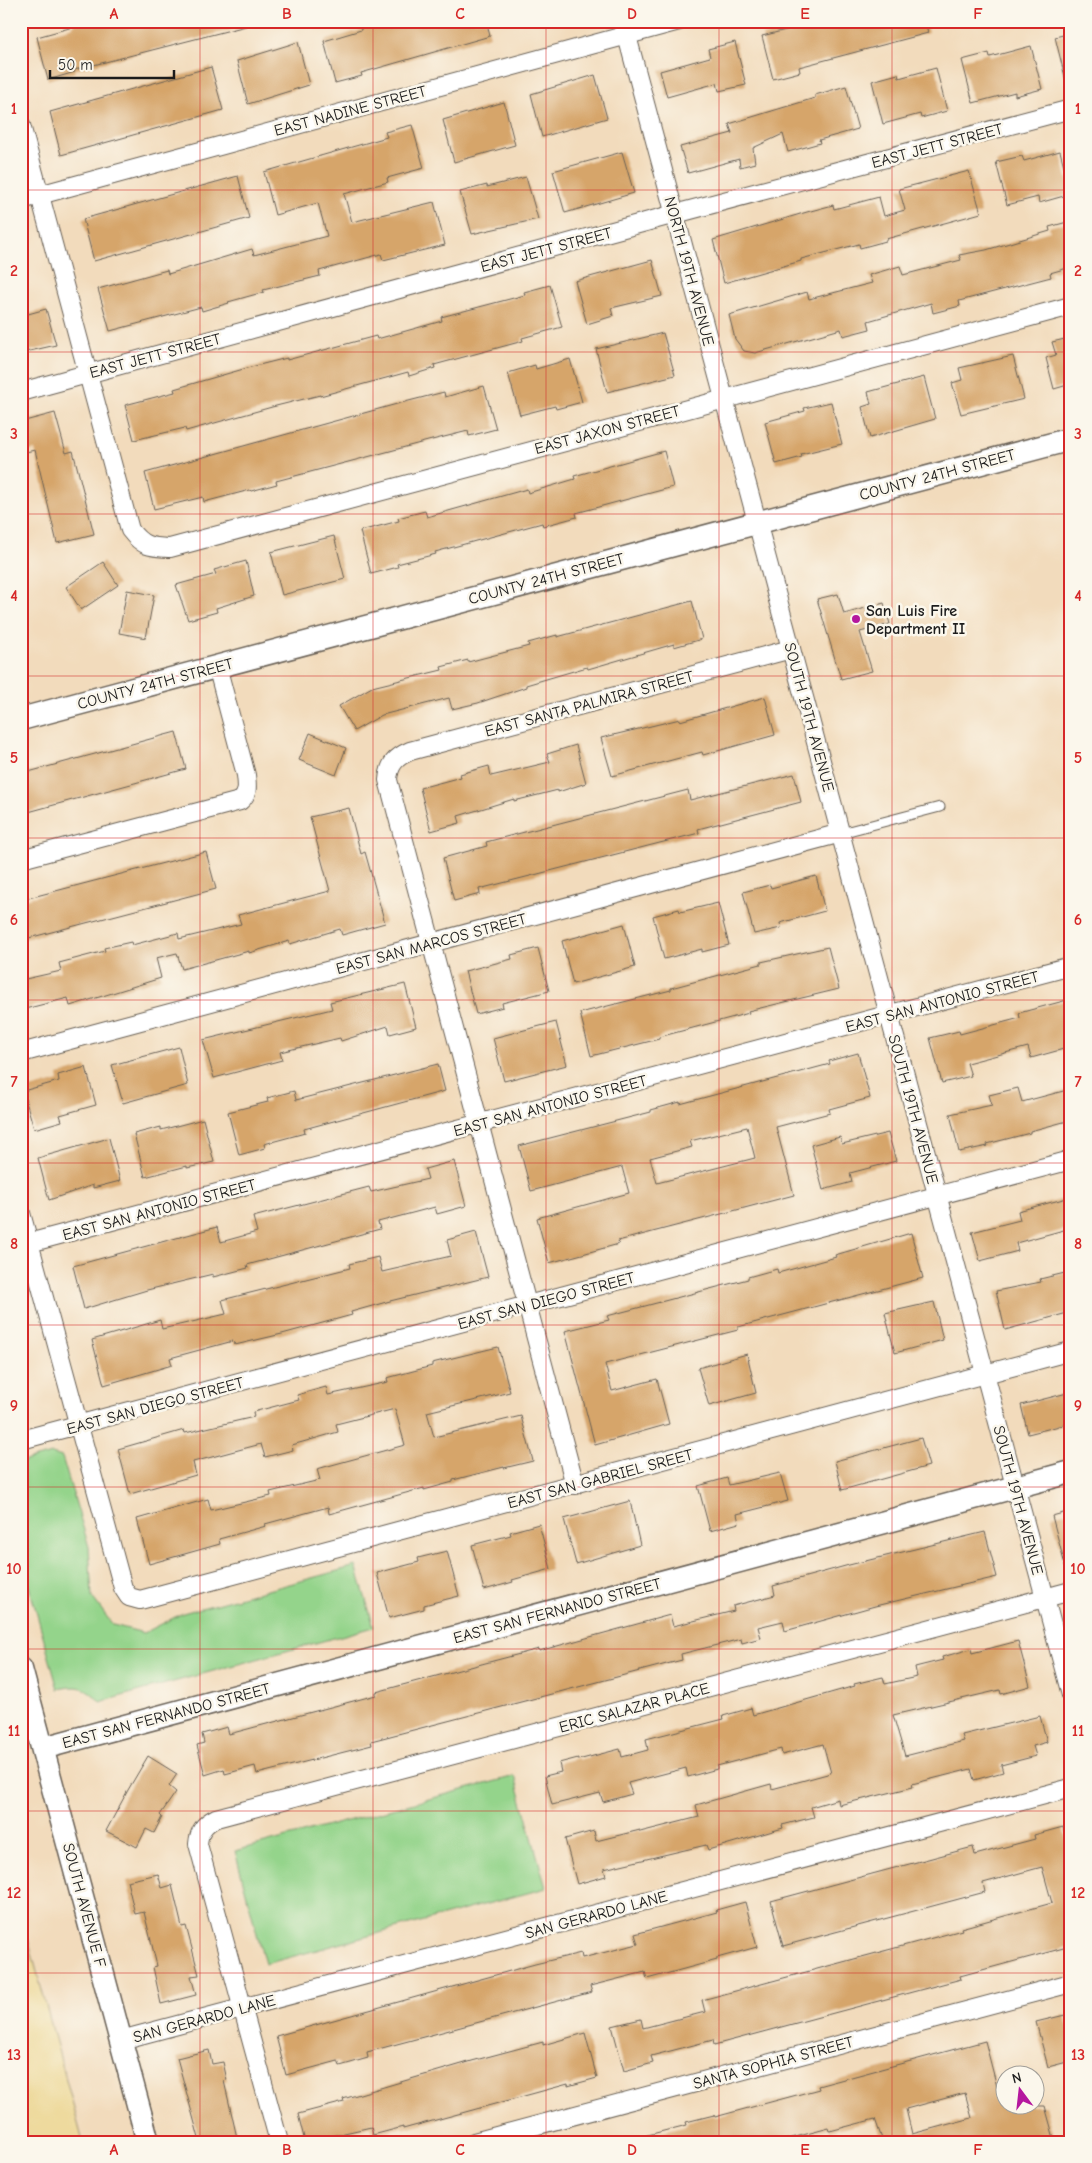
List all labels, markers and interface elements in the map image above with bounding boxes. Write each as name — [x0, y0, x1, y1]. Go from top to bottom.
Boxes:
text: A — [110, 5, 119, 23]
text: B — [282, 5, 292, 23]
text: C — [455, 5, 465, 23]
text: D — [627, 5, 637, 23]
text: E — [800, 5, 810, 23]
text: F — [973, 5, 983, 23]
scale bar — [50, 48, 174, 80]
text: 50 m — [58, 56, 93, 74]
street label: EAST NADINE STREET — [272, 82, 429, 140]
text: 1 — [11, 100, 17, 118]
text: 1 — [1075, 100, 1081, 118]
street label: EAST JETT STREET — [870, 120, 1005, 172]
street label: NORTH 19TH AVENUE — [660, 195, 718, 348]
street label: EAST JETT STREET — [479, 224, 614, 276]
text: 2 — [10, 262, 18, 280]
text: 2 — [1074, 262, 1082, 280]
street label: EAST JETT STREET — [88, 330, 223, 382]
street label: EAST JAXON STREET — [533, 402, 682, 458]
text: 3 — [10, 425, 18, 443]
text: 3 — [1074, 425, 1082, 443]
street label: COUNTY 24TH STREET — [857, 445, 1018, 504]
street label: COUNTY 24TH STREET — [466, 549, 627, 608]
text: 4 — [10, 587, 18, 605]
text: 4 — [1074, 587, 1082, 605]
place label: San Luis Fire Department II — [866, 602, 965, 638]
marker: San Luis Fire Department II — [850, 613, 862, 625]
street label: SOUTH 19TH AVENUE — [780, 641, 838, 794]
street label: COUNTY 24TH STREET — [75, 654, 236, 713]
street label: EAST SANTA PALMIRA STREET — [483, 667, 696, 741]
text: 5 — [10, 749, 18, 767]
text: 5 — [1074, 749, 1082, 767]
street label: EAST SAN MARCOS STREET — [334, 910, 529, 978]
text: 6 — [10, 911, 18, 929]
text: 6 — [1074, 911, 1082, 929]
street label: EAST SAN ANTONIO STREET — [844, 967, 1041, 1036]
street label: SOUTH 19TH AVENUE — [884, 1033, 942, 1186]
street label: EAST SAN ANTONIO STREET — [452, 1071, 649, 1140]
text: 7 — [10, 1073, 18, 1091]
text: 7 — [1074, 1073, 1082, 1091]
street label: EAST SAN ANTONIO STREET — [61, 1175, 258, 1244]
text: 8 — [10, 1235, 18, 1253]
text: 8 — [1074, 1235, 1082, 1253]
street label: EAST SAN DIEGO STREET — [456, 1269, 637, 1333]
street label: EAST SAN DIEGO STREET — [65, 1374, 246, 1438]
text: 9 — [10, 1397, 18, 1415]
text: 9 — [1074, 1397, 1082, 1415]
street label: SOUTH 19TH AVENUE — [989, 1424, 1047, 1577]
street label: EAST SAN GABRIEL SREET — [506, 1445, 695, 1512]
text: 10 — [6, 1560, 22, 1578]
text: 10 — [1070, 1560, 1086, 1578]
street label: EAST SAN FERNANDO STREET — [451, 1574, 664, 1647]
street label: EAST SAN FERNANDO STREET — [60, 1679, 273, 1752]
street label: ERIC SALAZAR PLACE — [557, 1679, 712, 1737]
text: 11 — [8, 1722, 20, 1740]
text: 11 — [1072, 1722, 1084, 1740]
street label: SOUTH AVENUE F — [59, 1841, 109, 1970]
text: 12 — [7, 1884, 21, 1902]
text: 12 — [1071, 1884, 1085, 1902]
street label: SAN GERARDO LANE — [523, 1887, 670, 1943]
street label: SAN GERARDO LANE — [131, 1991, 278, 2047]
street label: SANTA SOPHIA STREET — [691, 2033, 856, 2093]
text: 13 — [7, 2046, 21, 2064]
text: 13 — [1071, 2046, 1085, 2064]
north arrow — [994, 2066, 1044, 2116]
text: N — [1010, 2069, 1023, 2087]
text: A — [110, 2141, 119, 2159]
text: B — [282, 2141, 292, 2159]
text: C — [455, 2141, 465, 2159]
text: D — [627, 2141, 637, 2159]
text: E — [800, 2141, 810, 2159]
text: F — [973, 2141, 983, 2159]

